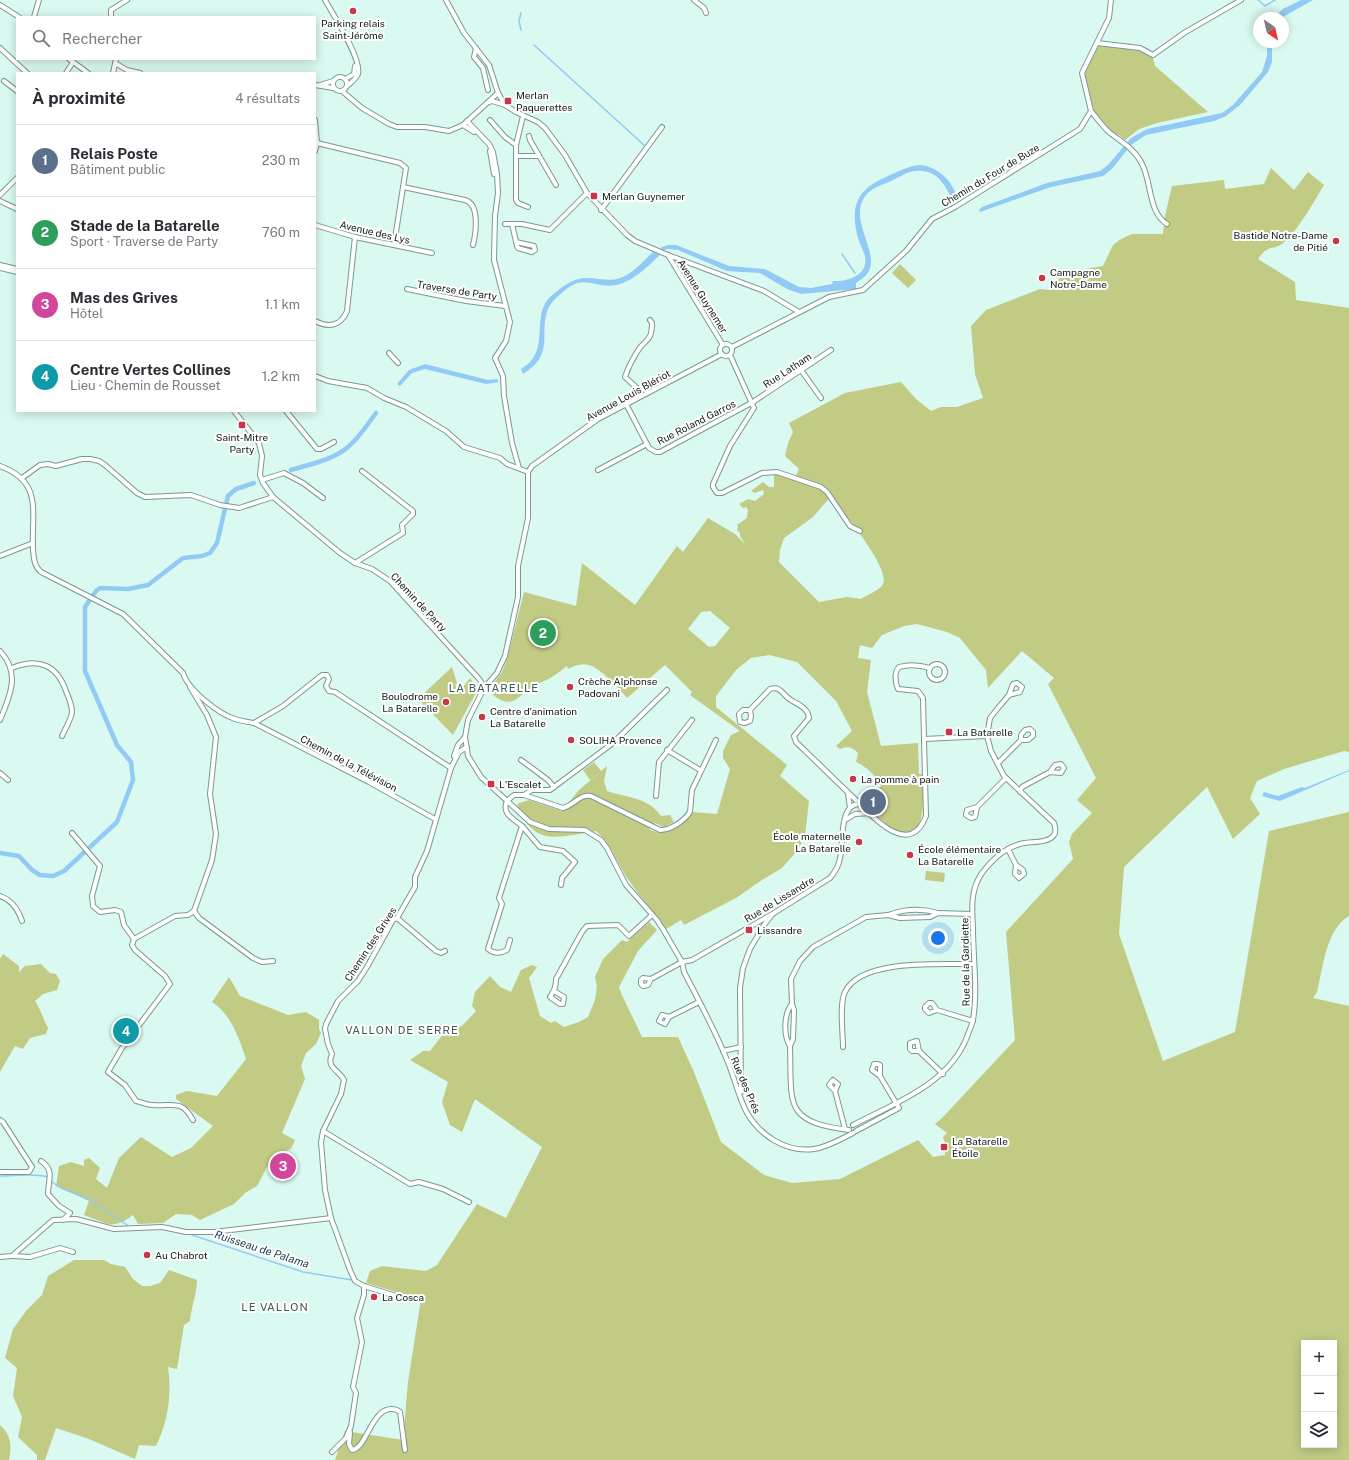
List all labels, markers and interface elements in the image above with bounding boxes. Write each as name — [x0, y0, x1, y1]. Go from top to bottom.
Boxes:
marker: Parking relais Saint-Jérôme — [348, 6, 358, 16]
north arrow — [1253, 12, 1289, 48]
search box — [16, 16, 316, 60]
place label: Parking relais Saint-Jérôme — [321, 17, 385, 41]
icon: search — [30, 27, 52, 49]
text: Rechercher — [62, 30, 142, 47]
text: À proximité — [32, 88, 126, 108]
place label: Merlan Paquerettes — [516, 89, 572, 113]
text: 4 résultats — [235, 91, 300, 106]
marker: Merlan Paquerettes — [503, 96, 513, 106]
street label: Chemin du Four de Buze — [939, 141, 1041, 209]
text: Relais Poste — [70, 145, 158, 162]
text: 1 — [42, 153, 48, 168]
text: 230 m — [262, 153, 300, 168]
text: Bâtiment public — [70, 162, 165, 177]
place label: Merlan Guynemer — [602, 190, 685, 202]
marker: Merlan Guynemer — [589, 191, 599, 201]
text: Stade de la Batarelle — [70, 217, 220, 234]
street label: Avenue des Lys — [339, 218, 411, 246]
text: 2 — [41, 225, 49, 240]
text: 760 m — [262, 225, 300, 240]
place label: Bastide Notre-Dame de Pitié — [1234, 229, 1328, 253]
text: Sport · Traverse de Party — [70, 234, 218, 249]
marker: Bastide Notre-Dame de Pitié — [1331, 236, 1341, 246]
street label: Avenue Guynemer — [675, 257, 731, 335]
place label: Campagne Notre-Dame — [1050, 266, 1107, 290]
marker: Campagne Notre-Dame — [1037, 273, 1047, 283]
street label: Traverse de Party — [416, 278, 499, 302]
text: Mas des Grives — [70, 289, 178, 306]
text: 3 — [41, 297, 49, 312]
text: 1.1 km — [265, 297, 300, 312]
text: Hôtel — [70, 306, 103, 321]
street label: Rue Latham — [761, 350, 813, 390]
text: Centre Vertes Collines — [70, 361, 231, 378]
street label: Avenue Louis Blériot — [584, 367, 672, 423]
text: 4 — [41, 369, 49, 384]
text: 1.2 km — [262, 369, 300, 384]
text: Lieu · Chemin de Rousset — [70, 378, 221, 393]
street label: Rue Roland Garros — [655, 397, 737, 447]
marker: Saint-Mitre Party — [237, 420, 247, 430]
place label: Saint-Mitre Party — [216, 431, 269, 455]
street label: Chemin de Party — [389, 570, 450, 634]
pin: 2 — [530, 618, 556, 648]
place label: Crèche Alphonse Padovani — [578, 675, 658, 699]
district label: LA BATARELLE — [449, 682, 539, 694]
marker: Crèche Alphonse Padovani — [565, 682, 575, 692]
place label: Boulodrome La Batarelle — [381, 690, 438, 714]
marker: Boulodrome La Batarelle — [441, 697, 451, 707]
place label: Centre d'animation La Batarelle — [490, 705, 577, 729]
marker: Centre d'animation La Batarelle — [477, 712, 487, 722]
place label: La Batarelle — [957, 726, 1013, 738]
marker: La Batarelle — [944, 727, 954, 737]
street label: Chemin de la Télévision — [298, 732, 400, 794]
place label: SOLIHA Provence — [579, 734, 662, 746]
marker: SOLIHA Provence — [566, 735, 576, 745]
place label: La pomme à pain — [861, 773, 939, 785]
marker: La pomme à pain — [848, 774, 858, 784]
place label: L'Escalet — [499, 778, 542, 790]
marker: L'Escalet — [486, 779, 496, 789]
pin: 1 — [860, 787, 886, 817]
place label: École maternelle La Batarelle — [773, 830, 851, 854]
marker: École maternelle La Batarelle — [854, 837, 864, 847]
place label: École élémentaire La Batarelle — [918, 843, 1002, 867]
marker: École élémentaire La Batarelle — [905, 850, 915, 860]
street label: Rue de Lissandre — [742, 873, 816, 925]
street label: Chemin des Grives — [342, 905, 398, 983]
street label: Rue de la Gardiette — [958, 917, 972, 1006]
place label: Lissandre — [757, 924, 803, 936]
marker: Lissandre — [744, 925, 754, 935]
your location — [928, 928, 948, 948]
pin: 4 — [113, 1016, 139, 1046]
district label: VALLON DE SERRE — [345, 1024, 459, 1036]
street label: Rue des Prés — [729, 1055, 763, 1115]
place label: La Batarelle Étoile — [952, 1135, 1008, 1159]
marker: La Batarelle Étoile — [939, 1142, 949, 1152]
pin: 3 — [270, 1151, 296, 1181]
water label: Ruisseau de Palama — [213, 1228, 311, 1270]
place label: Au Chabrot — [155, 1249, 208, 1261]
marker: Au Chabrot — [142, 1250, 152, 1260]
place label: La Cosca — [382, 1291, 424, 1303]
marker: La Cosca — [369, 1292, 379, 1302]
district label: LE VALLON — [241, 1301, 309, 1313]
map controls — [1301, 1340, 1337, 1448]
button: + — [1301, 1340, 1337, 1376]
button: − — [1301, 1376, 1337, 1412]
button: layers — [1301, 1412, 1337, 1448]

